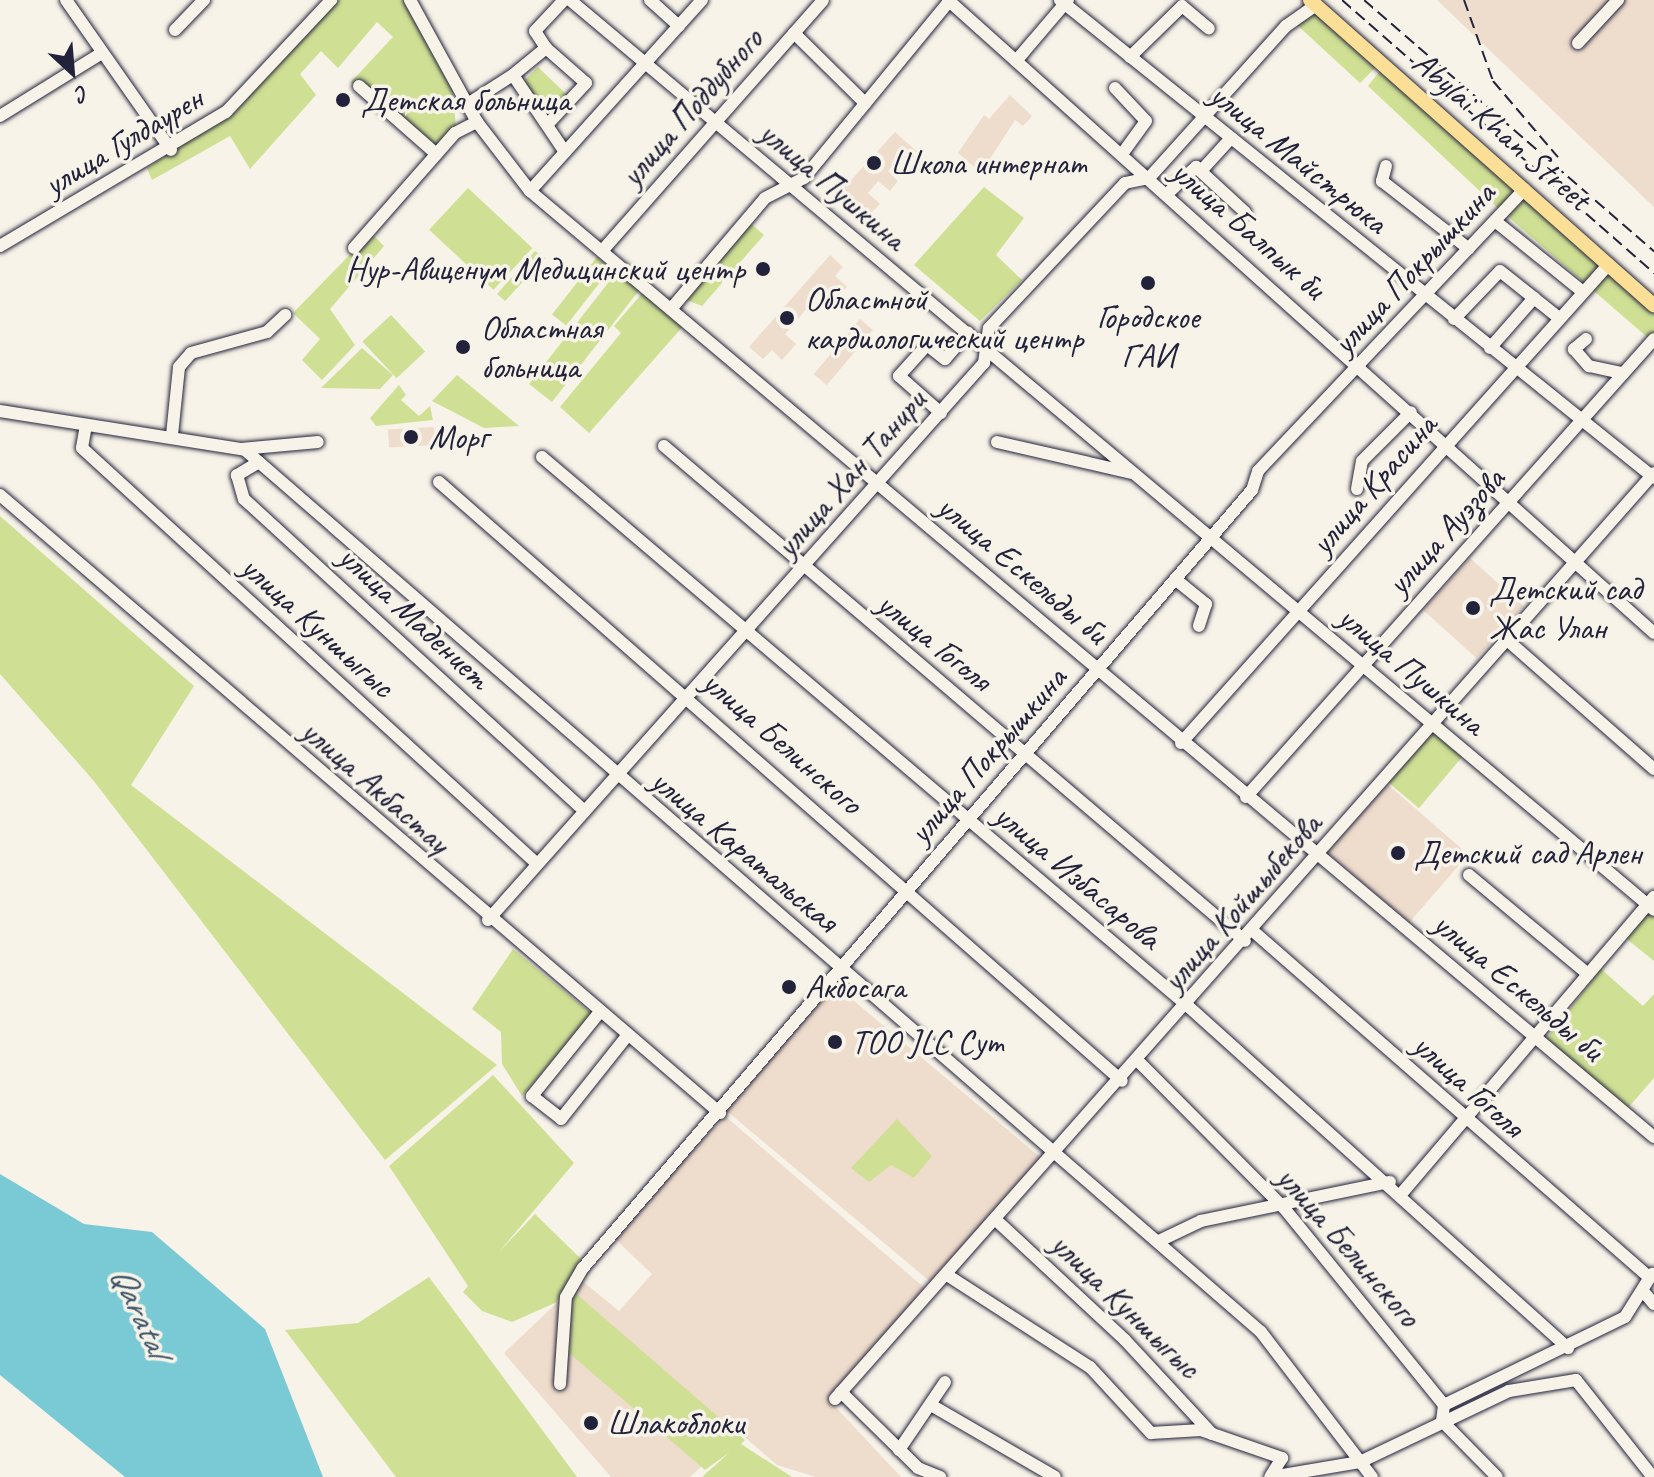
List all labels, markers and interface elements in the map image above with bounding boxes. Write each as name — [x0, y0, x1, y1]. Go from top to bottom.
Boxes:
street label: улица Поддубного — [611, 19, 771, 195]
north arrow — [32, 32, 112, 112]
street label: Abylai Khan Street — [1404, 41, 1600, 219]
street label: улица Майстрюка — [1202, 74, 1396, 242]
street label: улица Гулдаурен — [36, 78, 210, 204]
text: С — [72, 79, 94, 109]
place label: Детская больница — [361, 80, 570, 120]
marker: Детская больница — [332, 89, 354, 111]
street label: улица Пушкина — [750, 111, 916, 259]
place label: Школа интернат — [890, 143, 1093, 183]
street label: улица Балпык би — [1162, 150, 1336, 308]
marker: Школа интернат — [865, 154, 883, 172]
street label: улица Покрышкина — [1323, 173, 1503, 363]
place label: Нур-Авиценум Медицинский центр — [346, 249, 745, 289]
marker: Нур-Авиценум Медицинский центр — [752, 258, 774, 280]
marker: Городское ГАИ — [1139, 274, 1157, 292]
place label: Областной кардиологический центр — [805, 278, 1083, 358]
place label: Городское ГАИ — [1097, 296, 1199, 376]
place label: Областная больница — [481, 307, 602, 386]
marker: Областной кардиологический центр — [776, 307, 798, 329]
marker: Областная больница — [452, 336, 474, 358]
street label: улица Хан Танири — [766, 380, 934, 566]
street label: улица Красина — [1301, 405, 1445, 563]
place label: Морг — [429, 417, 488, 457]
marker: Морг — [400, 426, 422, 448]
street label: улица Ауэзова — [1377, 459, 1513, 603]
street label: улица Ескельды би — [930, 486, 1116, 652]
street label: улица Мадениет — [331, 537, 499, 697]
street label: улица Куншыгыс — [233, 547, 403, 705]
place label: Детский сад Жас Улан — [1489, 568, 1642, 648]
street label: улица Гоголя — [870, 583, 1000, 699]
street label: улица Пушкина — [1329, 596, 1495, 744]
marker: Детский сад Жас Улан — [1464, 599, 1482, 617]
street label: улица Покрышкина — [899, 658, 1075, 852]
street label: улица Белинского — [694, 661, 872, 823]
street label: улица Акбастау — [294, 711, 458, 861]
street label: улица Каратальская — [641, 758, 849, 942]
street label: улица Избасарова — [987, 795, 1169, 957]
street label: улица Койшыбекова — [1153, 805, 1329, 999]
place label: Детский сад Арлен — [1414, 833, 1640, 873]
marker: Детский сад Арлен — [1389, 844, 1407, 862]
street label: улица Ескельды би — [1426, 903, 1612, 1069]
place label: Акбосага — [805, 967, 905, 1007]
marker: Акбосага — [780, 978, 798, 996]
place label: ТОО JLC Сут — [851, 1022, 1003, 1062]
street label: улица Гоголя — [1405, 1025, 1533, 1145]
marker: ТОО JLC Сут — [826, 1033, 844, 1051]
street label: улица Белинского — [1268, 1157, 1430, 1335]
street label: улица Куншыгыс — [1043, 1224, 1209, 1386]
water label: Qaratal — [101, 1259, 179, 1363]
place label: Шлакоблоки — [607, 1403, 744, 1443]
marker: Шлакоблоки — [582, 1414, 600, 1432]

